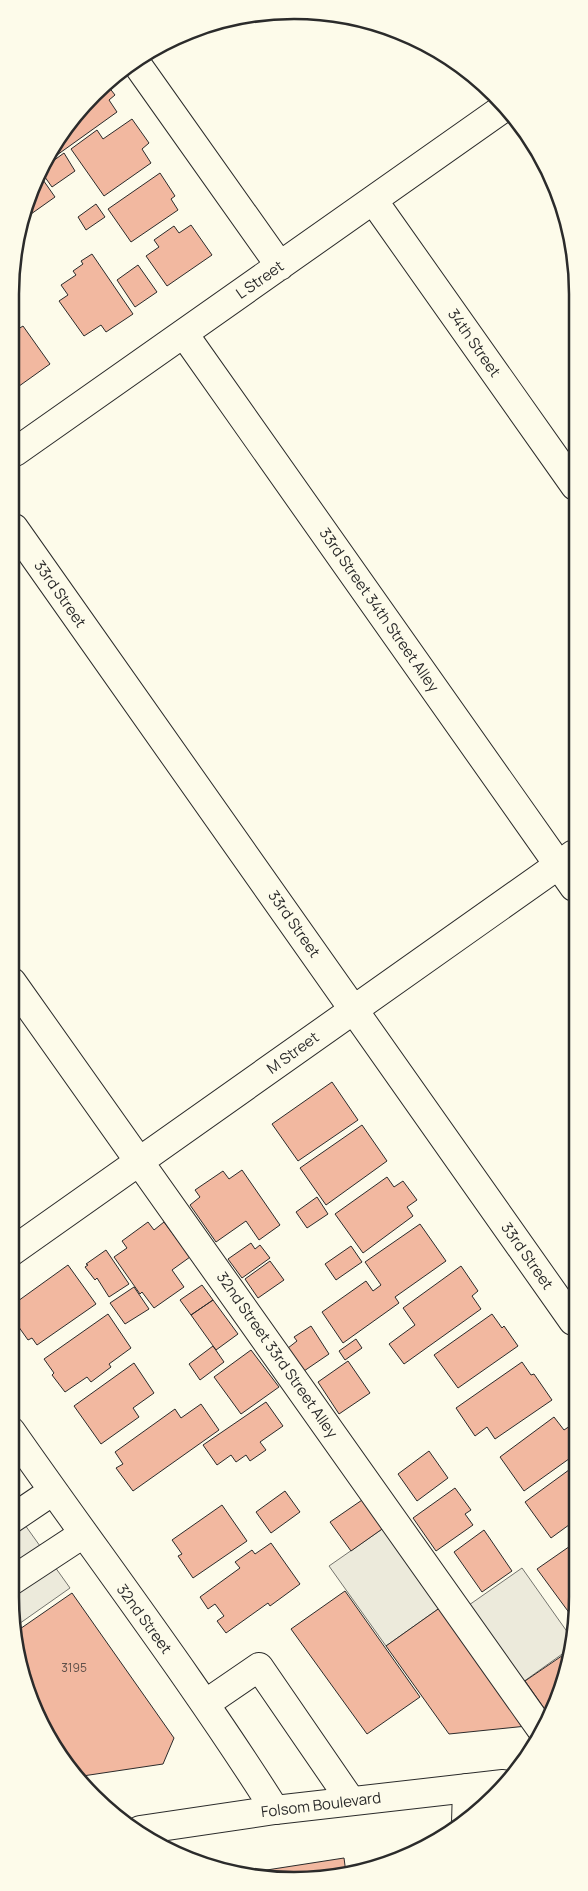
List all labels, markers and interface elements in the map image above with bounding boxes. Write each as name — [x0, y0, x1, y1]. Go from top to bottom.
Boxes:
street label: L Street — [232, 256, 288, 304]
street label: 34th Street — [443, 304, 506, 381]
street label: 33rd Street 34th Street Alley — [315, 523, 444, 696]
street label: 33rd Street — [29, 556, 91, 632]
street label: 33rd Street — [263, 886, 325, 962]
street label: M Street — [262, 1027, 323, 1079]
street label: 33rd Street — [496, 1218, 558, 1294]
street label: 32nd Street 33rd Street Alley — [212, 1267, 343, 1442]
street label: 32nd Street — [112, 1580, 177, 1658]
house number: 3195 — [61, 1659, 87, 1676]
street label: Folsom Boulevard — [260, 1787, 382, 1822]

